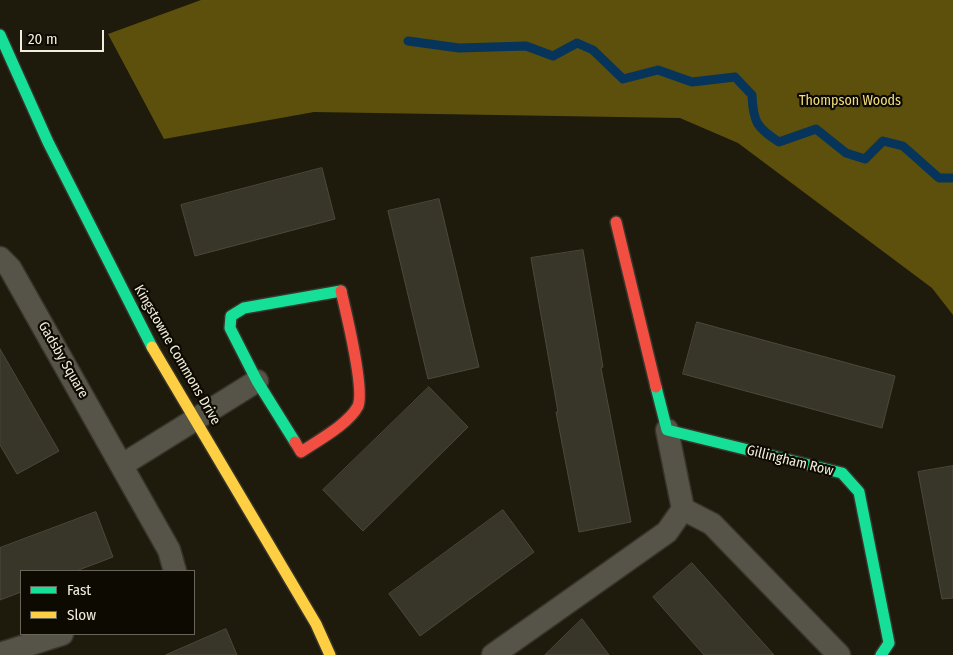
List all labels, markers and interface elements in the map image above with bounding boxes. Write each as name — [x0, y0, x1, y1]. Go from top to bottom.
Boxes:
scale bar — [22, 20, 106, 52]
text: 20 m — [28, 30, 58, 48]
park label: Thompson Woods — [799, 93, 901, 109]
street label: Kingstowne Commons Drive — [130, 282, 224, 428]
street label: Gadsby Square — [34, 319, 92, 401]
street label: Gillingham Row — [745, 442, 835, 480]
legend — [20, 570, 195, 635]
text: Fast — [67, 581, 91, 599]
text: Slow — [67, 606, 96, 624]

